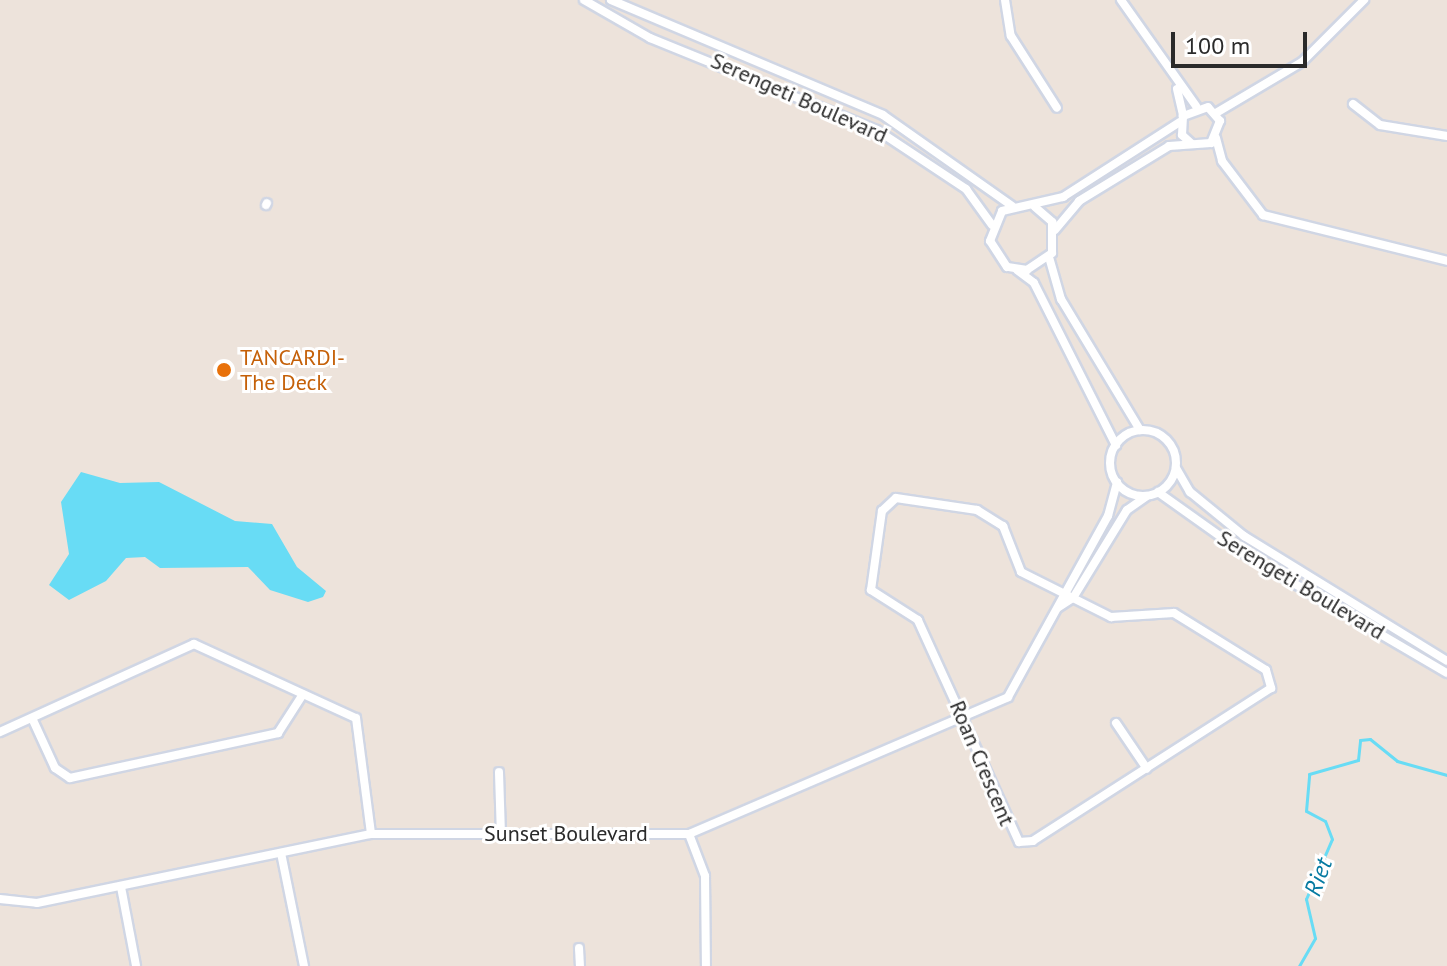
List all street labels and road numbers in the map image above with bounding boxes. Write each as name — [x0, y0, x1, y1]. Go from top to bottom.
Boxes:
street label: Serengeti Boulevard — [707, 47, 891, 149]
street label: Serengeti Boulevard — [1213, 525, 1389, 645]
street label: Roan Crescent — [944, 697, 1020, 829]
street label: Sunset Boulevard — [484, 821, 648, 847]

